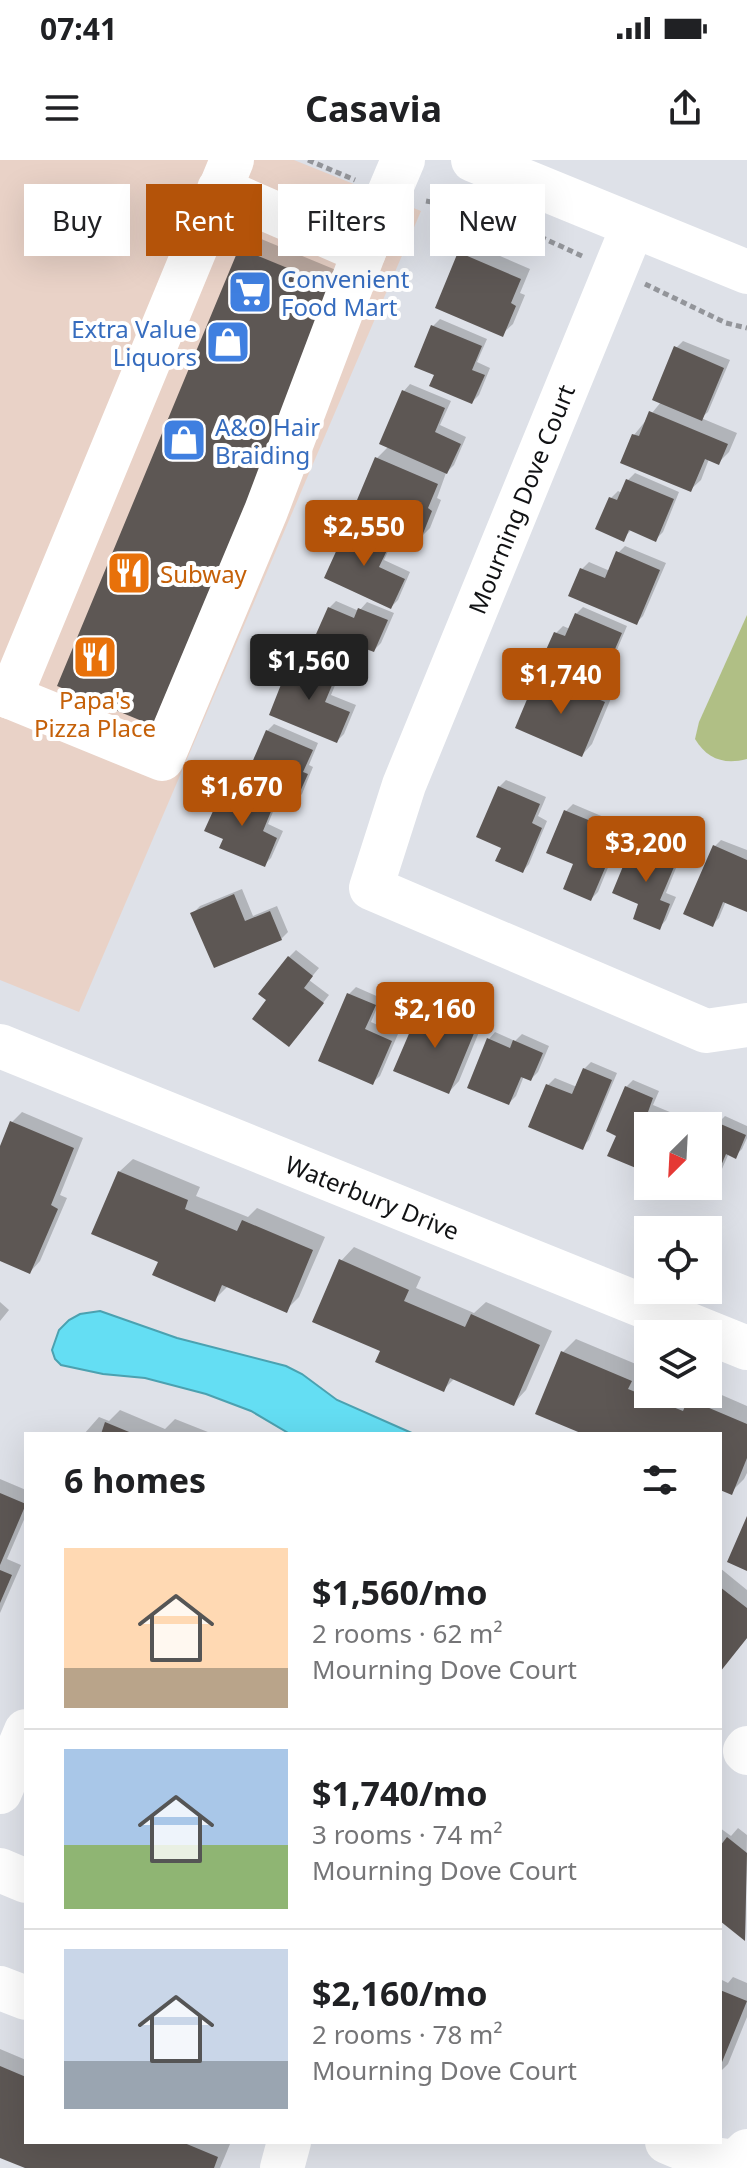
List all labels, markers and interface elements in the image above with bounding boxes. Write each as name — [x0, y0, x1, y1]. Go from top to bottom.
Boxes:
text: 07:41 — [40, 8, 117, 49]
text: Casavia — [305, 84, 442, 133]
icon: menu — [40, 86, 84, 130]
icon: share — [663, 86, 707, 130]
chip: Buy — [24, 184, 130, 256]
chip: Rent — [146, 184, 262, 256]
chip: Filters — [278, 184, 414, 256]
chip: New — [430, 184, 545, 256]
place label: Convenient Food Mart — [281, 262, 410, 323]
supermarket icon: Convenient Food Mart — [226, 268, 274, 316]
place label: Extra Value Liquors — [71, 312, 197, 373]
shop icon: Extra Value Liquors — [204, 318, 252, 366]
street label: Mourning Dove Court — [460, 379, 582, 619]
place label: A&O Hair Braiding — [215, 410, 320, 471]
shop icon: A&O Hair Braiding — [160, 416, 208, 464]
pin: $2,550 — [299, 500, 429, 568]
text: $2,550 — [323, 508, 405, 544]
restaurant icon: Subway — [105, 549, 153, 597]
place label: Subway — [160, 557, 248, 590]
restaurant icon: Papa's Pizza Place — [71, 633, 119, 681]
pin: $1,560 — [244, 634, 374, 702]
text: $1,560 — [268, 642, 350, 678]
pin: $1,740 — [496, 648, 626, 716]
text: $1,740 — [520, 656, 602, 692]
place label: Papa's Pizza Place — [34, 683, 156, 744]
pin: $1,670 — [177, 760, 307, 828]
text: $1,670 — [201, 768, 283, 804]
pin: $3,200 — [581, 816, 711, 884]
text: $3,200 — [605, 824, 687, 860]
pin: $2,160 — [370, 982, 500, 1050]
text: $2,160 — [394, 990, 476, 1026]
north arrow — [634, 1112, 722, 1200]
map controls — [634, 1112, 722, 1408]
street label: Waterbury Drive — [281, 1147, 465, 1247]
button: locate — [634, 1216, 722, 1304]
button: layers — [634, 1320, 722, 1408]
text: 6 homes — [64, 1457, 206, 1503]
icon: filters — [638, 1458, 682, 1502]
text: $1,560/mo — [312, 1569, 487, 1615]
icon: home — [128, 1580, 224, 1676]
text: 2 rooms · 62 m² — [312, 1615, 502, 1651]
text: Mourning Dove Court — [312, 1651, 577, 1687]
text: $1,740/mo — [312, 1770, 487, 1816]
icon: home — [128, 1781, 224, 1877]
text: 3 rooms · 74 m² — [312, 1816, 502, 1852]
text: Mourning Dove Court — [312, 1852, 577, 1888]
text: $2,160/mo — [312, 1970, 487, 2016]
icon: home — [128, 1981, 224, 2077]
text: 2 rooms · 78 m² — [312, 2016, 502, 2052]
text: Mourning Dove Court — [312, 2052, 577, 2088]

